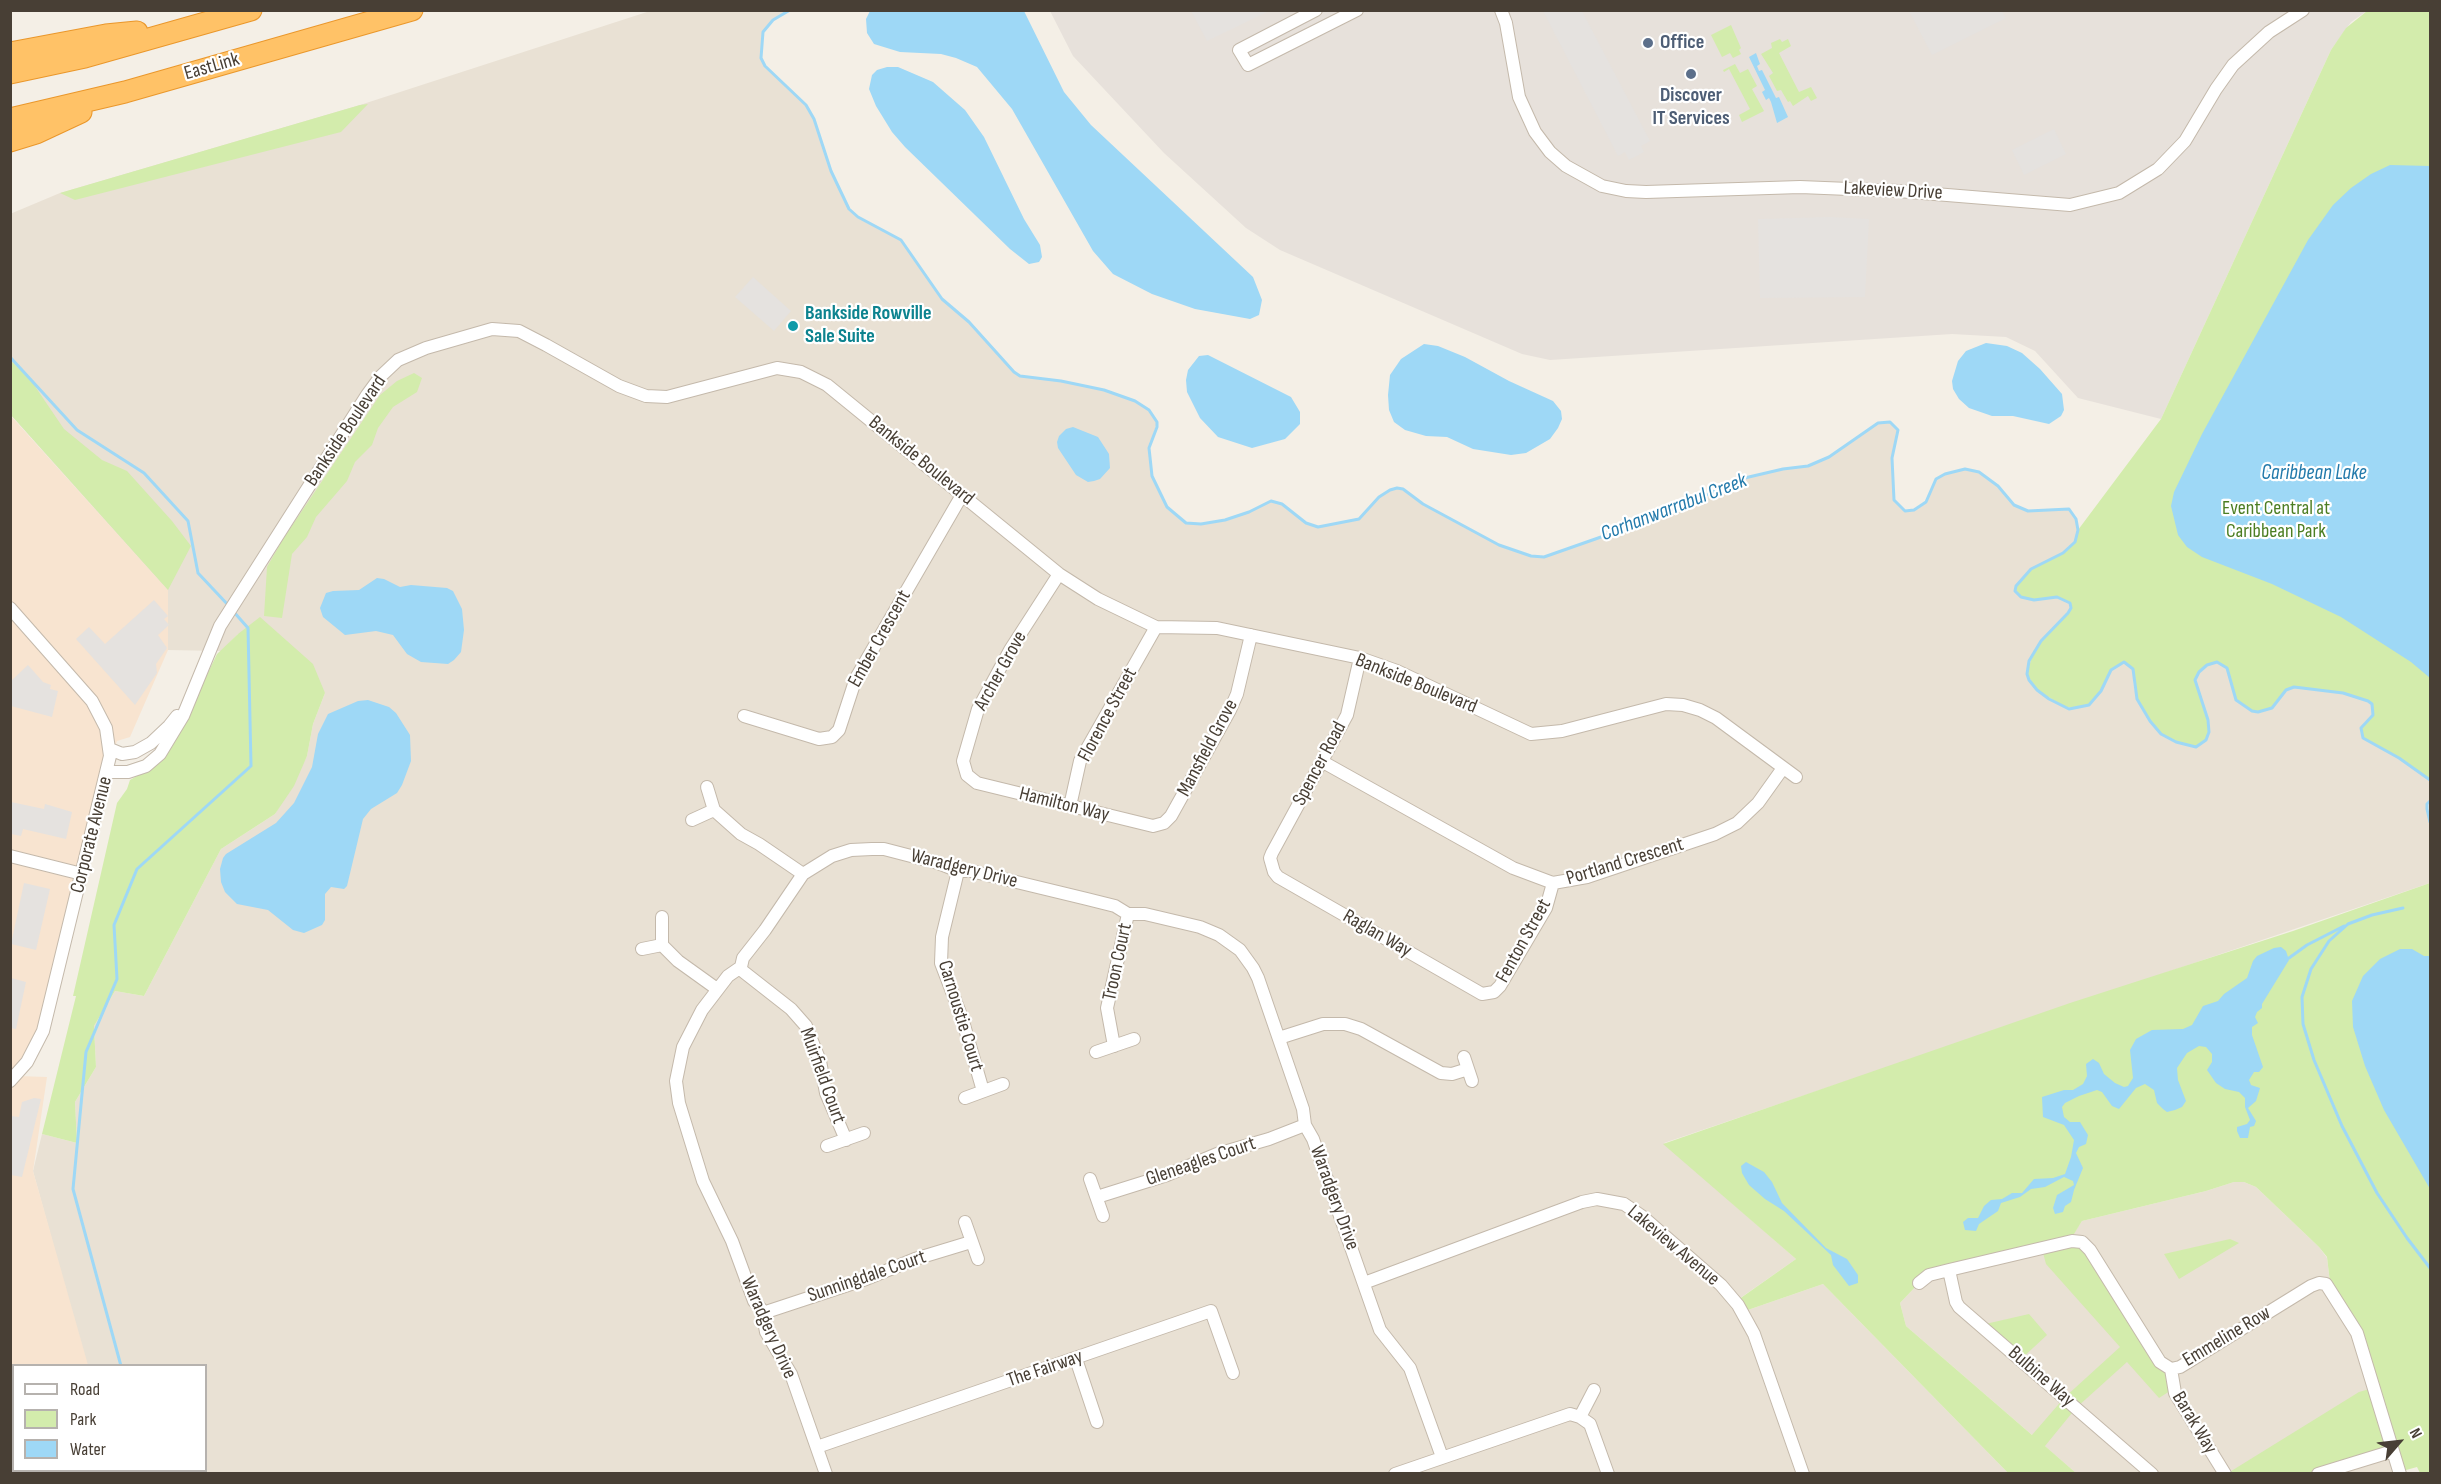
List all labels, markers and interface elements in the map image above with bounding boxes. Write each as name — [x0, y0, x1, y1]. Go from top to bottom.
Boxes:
place label: Office — [1660, 31, 1704, 55]
marker: Office — [1641, 36, 1655, 50]
street label: EastLink — [182, 48, 242, 86]
marker: Discover IT Services — [1684, 67, 1698, 81]
place label: Discover IT Services — [1652, 84, 1730, 131]
street label: Lakeview Drive — [1843, 176, 1943, 206]
place label: Bankside Rowville Sale Suite — [805, 302, 931, 349]
marker: Bankside Rowville Sale Suite — [786, 319, 800, 333]
street label: Bankside Boulevard — [300, 371, 392, 491]
street label: Bankside Boulevard — [863, 411, 979, 511]
water label: Caribbean Lake — [2261, 461, 2367, 487]
water label: Corhanwarrabul Creek — [1597, 469, 1751, 547]
park label: Event Central at Caribbean Park — [2222, 497, 2330, 544]
street label: Ember Crescent — [843, 586, 917, 692]
street label: Archer Grove — [969, 627, 1033, 715]
street label: Bankside Boulevard — [1352, 649, 1480, 719]
street label: Florence Street — [1073, 664, 1143, 766]
street label: Mansfield Grove — [1172, 695, 1244, 801]
street label: Spencer Road — [1288, 718, 1352, 810]
street label: Corporate Avenue — [66, 774, 118, 896]
street label: Hamilton Way — [1017, 782, 1111, 828]
street label: Portland Crescent — [1563, 833, 1687, 891]
street label: Waradgery Drive — [908, 844, 1020, 894]
street label: Fenton Street — [1491, 895, 1557, 987]
street label: Raglan Way — [1338, 905, 1416, 963]
street label: Troon Court — [1098, 921, 1138, 1003]
street label: Carnoustie Court — [932, 958, 988, 1074]
street label: Muirfield Court — [794, 1025, 850, 1127]
street label: Gleneagles Court — [1143, 1132, 1259, 1192]
street label: Waradgery Drive — [1304, 1143, 1364, 1253]
street label: Lakeview Avenue — [1622, 1200, 1724, 1292]
street label: Sunningdale Court — [805, 1246, 929, 1308]
street label: Waradgery Drive — [735, 1273, 801, 1383]
street label: Emmeline Row — [2179, 1301, 2275, 1373]
street label: Bulbine Way — [2003, 1342, 2079, 1412]
street label: The Fairway — [1004, 1345, 1086, 1393]
legend — [12, 1364, 207, 1472]
text: Road — [70, 1379, 100, 1400]
street label: Barak Way — [2166, 1388, 2222, 1458]
text: Park — [70, 1409, 96, 1430]
north arrow — [2369, 1412, 2429, 1472]
text: N — [2405, 1425, 2426, 1442]
text: Water — [70, 1439, 106, 1460]

